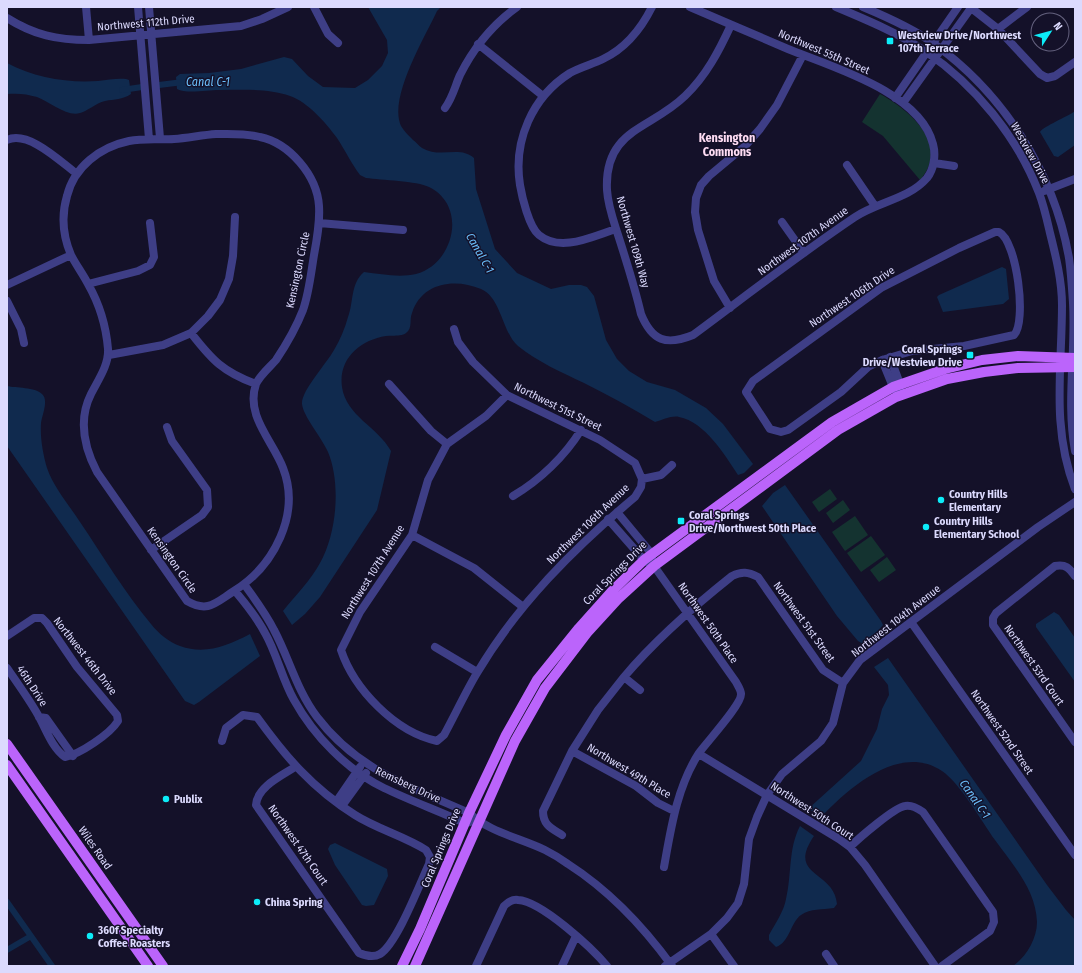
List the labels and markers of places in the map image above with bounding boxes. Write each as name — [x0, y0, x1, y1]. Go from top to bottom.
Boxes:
place label: Westview Drive/Northwest 107th Terrace — [898, 29, 1021, 55]
marker: Westview Drive/Northwest 107th Terrace — [885, 36, 895, 46]
place label: Coral Springs Drive/Westview Drive — [863, 343, 962, 369]
marker: Coral Springs Drive/Westview Drive — [965, 350, 975, 360]
place label: Country Hills Elementary — [949, 488, 1008, 514]
marker: Country Hills Elementary — [936, 495, 946, 505]
place label: Coral Springs Drive/Northwest 50th Place — [689, 509, 817, 535]
place label: Country Hills Elementary School — [934, 515, 1020, 541]
marker: Coral Springs Drive/Northwest 50th Place — [676, 516, 686, 526]
marker: Country Hills Elementary School — [921, 522, 931, 532]
place label: Publix — [174, 793, 203, 806]
marker: Publix — [161, 794, 171, 804]
place label: China Spring — [265, 896, 323, 909]
marker: China Spring — [252, 897, 262, 907]
place label: 360f Specialty Coffee Roasters — [97, 924, 170, 950]
marker: 360f Specialty Coffee Roasters — [85, 931, 95, 941]

